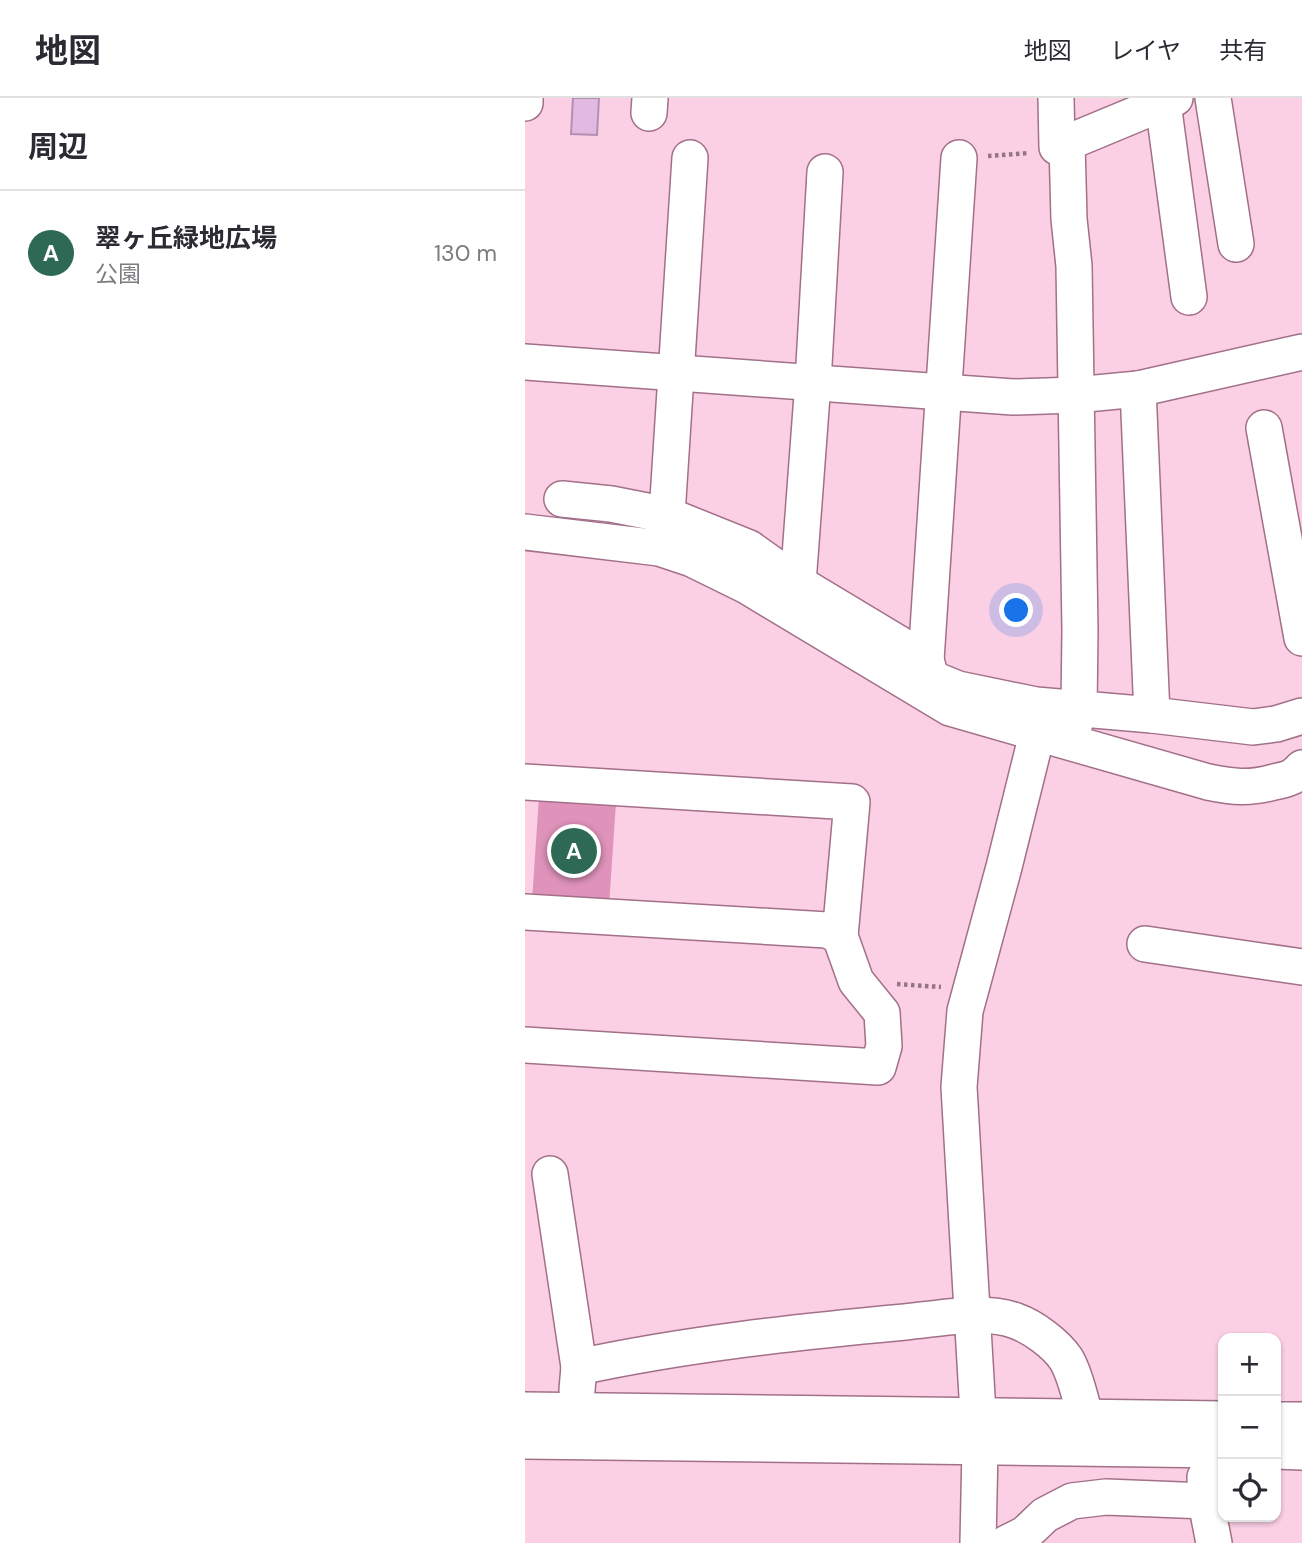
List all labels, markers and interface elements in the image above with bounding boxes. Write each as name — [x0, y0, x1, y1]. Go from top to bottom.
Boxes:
text: 地図 — [35, 29, 101, 72]
text: 地図 — [1024, 35, 1072, 66]
text: レイヤ — [1110, 35, 1181, 66]
text: 共有 — [1219, 35, 1267, 66]
text: 周辺 — [28, 127, 88, 166]
text: 翠ヶ丘緑地広場 — [95, 221, 277, 255]
text: A — [43, 238, 59, 268]
text: 130 m — [434, 238, 497, 268]
text: 公園 — [95, 259, 141, 289]
your location — [999, 593, 1033, 627]
pin: A — [551, 825, 597, 877]
map controls — [1218, 1333, 1281, 1522]
button: + — [1218, 1333, 1281, 1396]
button: − — [1218, 1396, 1281, 1459]
button: locate — [1218, 1459, 1281, 1522]

